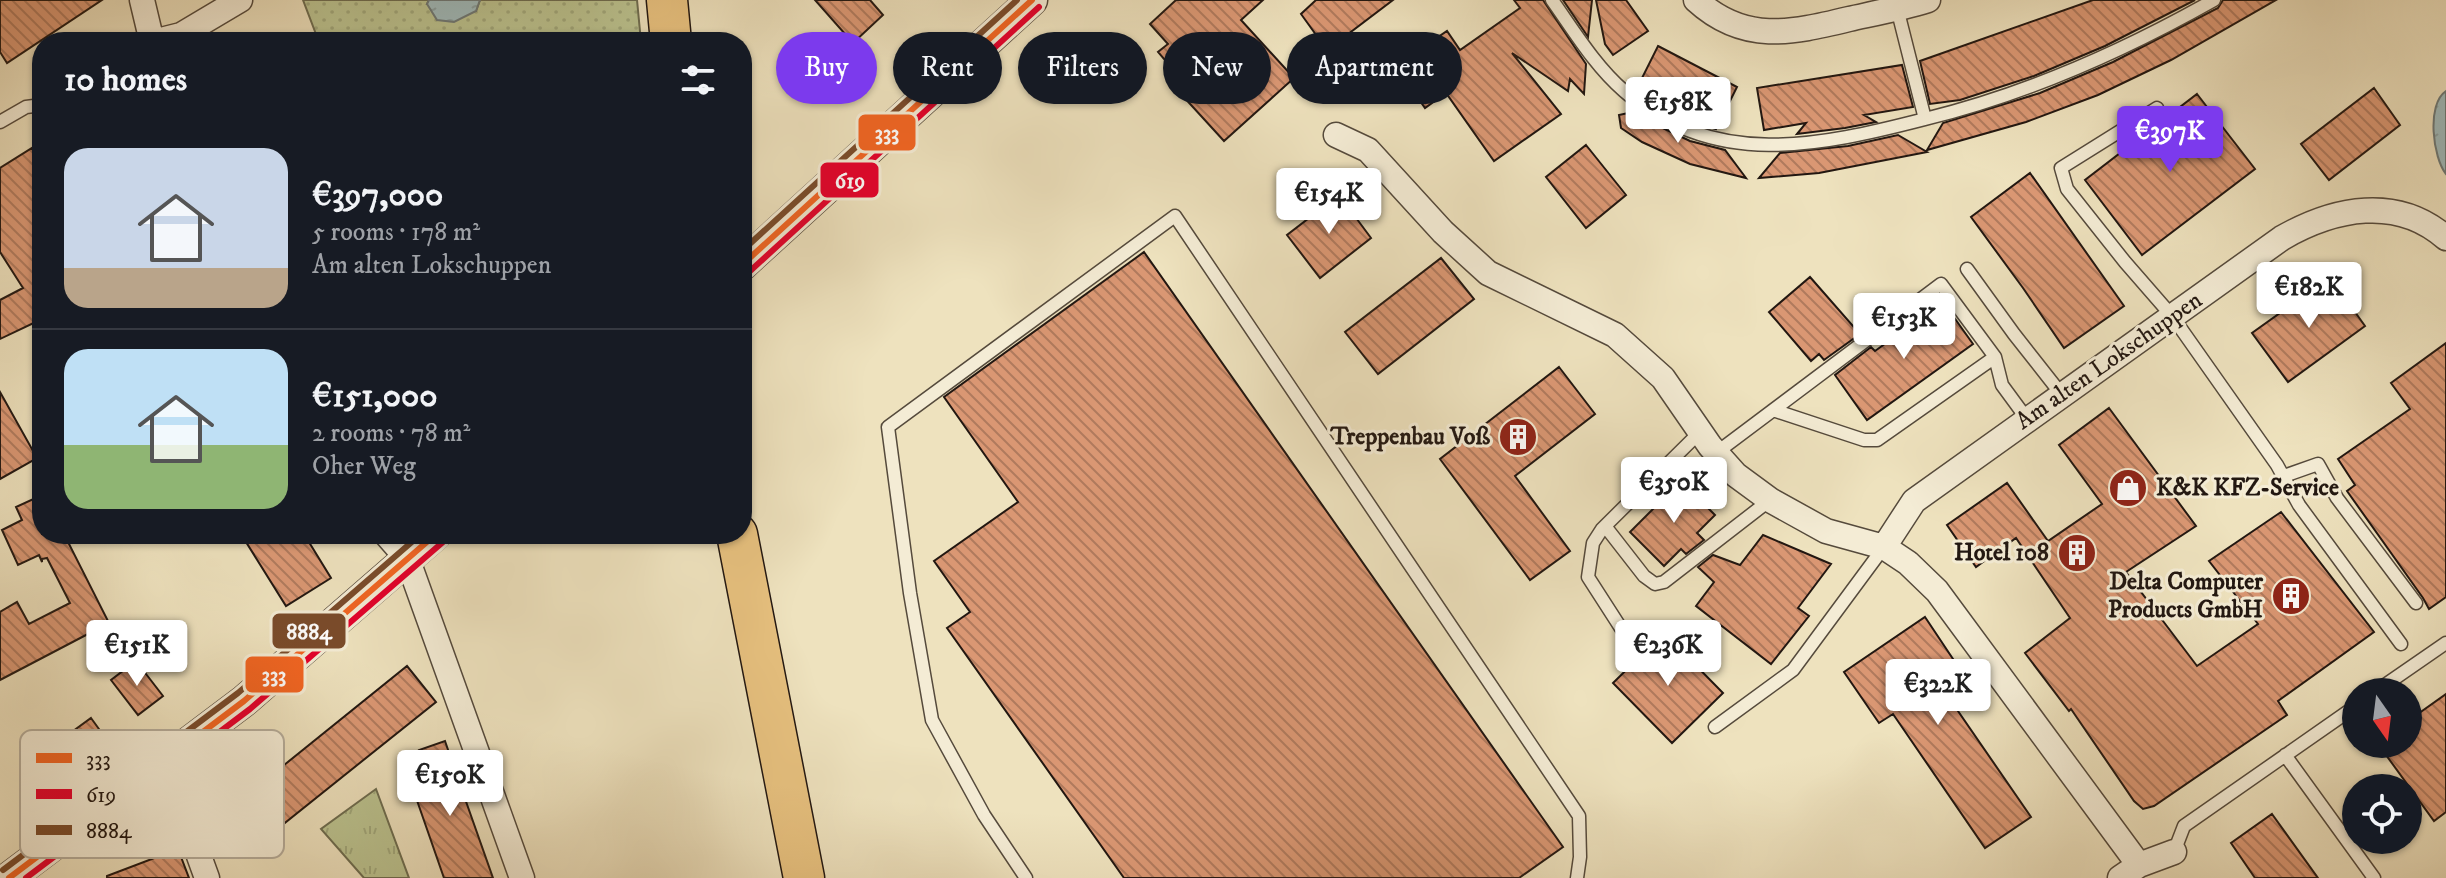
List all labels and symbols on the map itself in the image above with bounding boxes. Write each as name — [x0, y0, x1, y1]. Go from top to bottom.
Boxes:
pin: €158K — [1622, 77, 1734, 145]
pin: €397K — [2114, 106, 2226, 174]
line badge: 333 — [857, 113, 917, 152]
text: 333 — [875, 120, 899, 147]
line badge: 619 — [819, 161, 880, 199]
text: 619 — [835, 168, 865, 195]
pin: €154K — [1273, 168, 1385, 236]
pin: €182K — [2253, 262, 2365, 330]
street label: Am alten Lokschuppen — [2010, 285, 2208, 437]
pin: €153K — [1848, 293, 1960, 361]
building icon: Treppenbau Voß — [1497, 416, 1539, 458]
place label: Treppenbau Voß — [1330, 422, 1490, 452]
pin: €350K — [1618, 457, 1730, 525]
shop icon: K&K KFZ-Service — [2107, 467, 2149, 509]
place label: K&K KFZ-Service — [2156, 473, 2339, 503]
building icon: Hotel 108 — [2056, 532, 2098, 574]
place label: Hotel 108 — [1954, 538, 2049, 568]
place label: Delta Computer Products GmbH — [2108, 567, 2264, 625]
building icon: Delta Computer Products GmbH — [2270, 575, 2312, 617]
line badge: 8884 — [271, 612, 347, 650]
text: 8884 — [286, 619, 333, 646]
pin: €151K — [81, 620, 193, 688]
pin: €236K — [1612, 620, 1724, 688]
line badge: 333 — [244, 655, 305, 694]
pin: €322K — [1882, 659, 1994, 727]
text: 333 — [262, 662, 286, 689]
north arrow — [2342, 678, 2422, 758]
legend — [20, 730, 284, 858]
text: 333 — [86, 746, 111, 773]
pin: €150K — [394, 750, 506, 818]
text: 619 — [86, 782, 116, 809]
text: 8884 — [86, 818, 133, 845]

